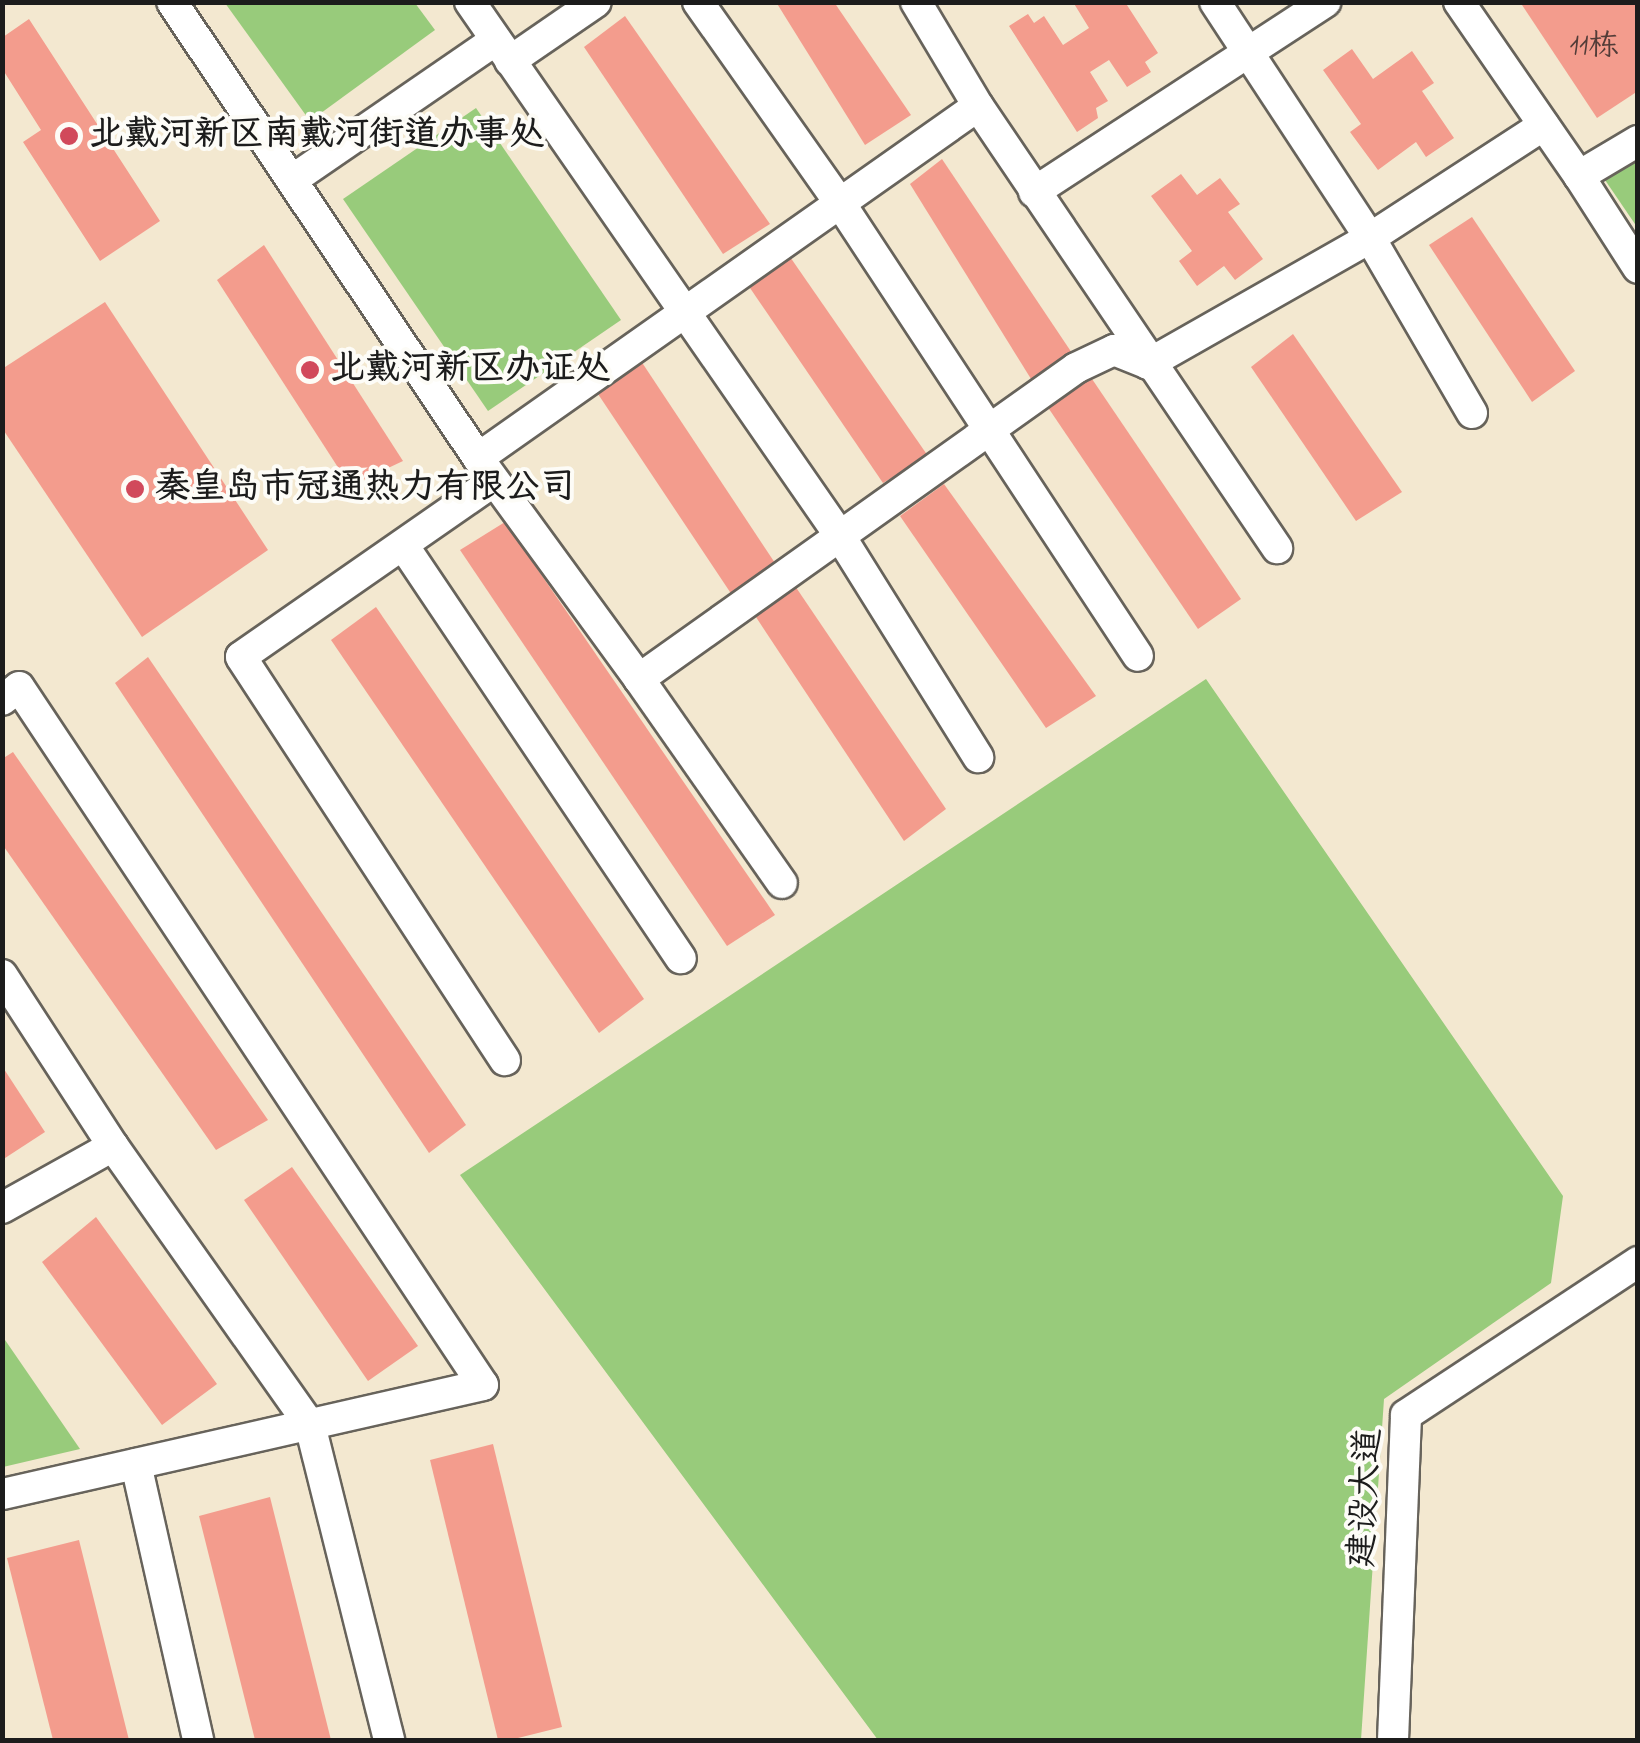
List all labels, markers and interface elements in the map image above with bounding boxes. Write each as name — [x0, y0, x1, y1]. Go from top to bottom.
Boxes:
house number: 11栋 — [1569, 29, 1619, 65]
place label: 北戴河新区南戴河街道办事处 — [89, 115, 544, 157]
marker: 北戴河新区南戴河街道办事处 — [58, 125, 80, 147]
place label: 北戴河新区办证处 — [330, 349, 610, 391]
marker: 北戴河新区办证处 — [299, 359, 321, 381]
place label: 秦皇岛市冠通热力有限公司 — [155, 468, 575, 510]
marker: 秦皇岛市冠通热力有限公司 — [124, 478, 146, 500]
street label: 建设大道 — [1342, 1427, 1392, 1569]

